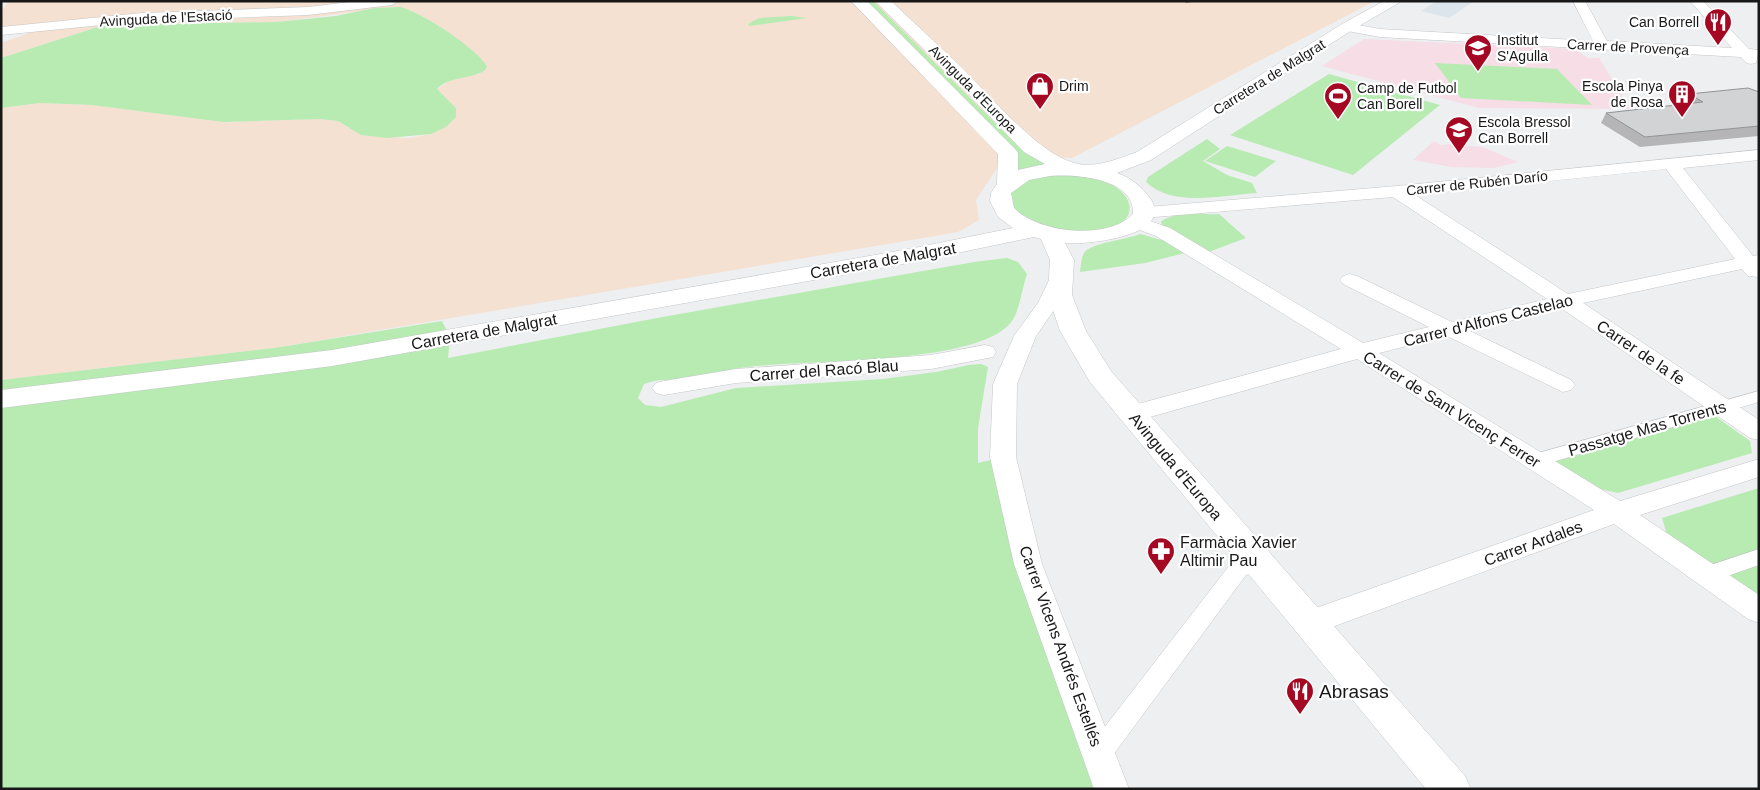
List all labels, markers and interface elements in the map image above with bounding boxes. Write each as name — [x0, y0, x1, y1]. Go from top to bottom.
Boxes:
street label: Avinguda de l'Estació — [99, 7, 233, 29]
restaurant icon: Can Borrell — [1703, 7, 1733, 46]
place label: Can Borrell — [1629, 14, 1699, 30]
place label: Institut S'Agulla — [1497, 32, 1548, 64]
school or university icon: Institut S'Agulla — [1463, 33, 1493, 72]
street label: Carretera de Malgrat — [1210, 36, 1328, 118]
street label: Carrer de Provença — [1567, 36, 1690, 58]
street label: Avinguda d'Europa — [926, 42, 1020, 136]
shop icon: Drim — [1025, 71, 1055, 110]
place label: Drim — [1059, 78, 1089, 94]
place label: Escola Pinya de Rosa — [1582, 78, 1663, 110]
building icon: Escola Pinya de Rosa — [1667, 79, 1697, 118]
place label: Camp de Futbol Can Borell — [1357, 80, 1457, 112]
sports icon: Camp de Futbol Can Borell — [1323, 81, 1353, 120]
place label: Escola Bressol Can Borrell — [1478, 114, 1571, 146]
school or university icon: Escola Bressol Can Borrell — [1444, 115, 1474, 154]
street label: Carrer de Rubén Darío — [1405, 168, 1549, 198]
street label: Carretera de Malgrat — [809, 239, 958, 282]
street label: Carrer d'Alfons Castelao — [1402, 291, 1575, 350]
street label: Carretera de Malgrat — [410, 310, 559, 353]
street label: Carrer de la fe — [1594, 317, 1688, 388]
street label: Carrer de Sant Vicenç Ferrer — [1360, 348, 1544, 471]
street label: Carrer del Racó Blau — [749, 357, 899, 384]
street label: Passatge Mas Torrents — [1566, 398, 1728, 459]
street label: Avinguda d'Europa — [1126, 409, 1225, 523]
street label: Carrer Ardales — [1482, 518, 1585, 569]
place label: Farmàcia Xavier Altimir Pau — [1180, 534, 1297, 569]
pharmacy icon: Farmàcia Xavier Altimir Pau — [1146, 536, 1176, 575]
street label: Carrer Vicens Andrés Estellés — [1016, 544, 1105, 749]
restaurant icon: Abrasas — [1285, 676, 1315, 715]
place label: Abrasas — [1319, 681, 1389, 702]

